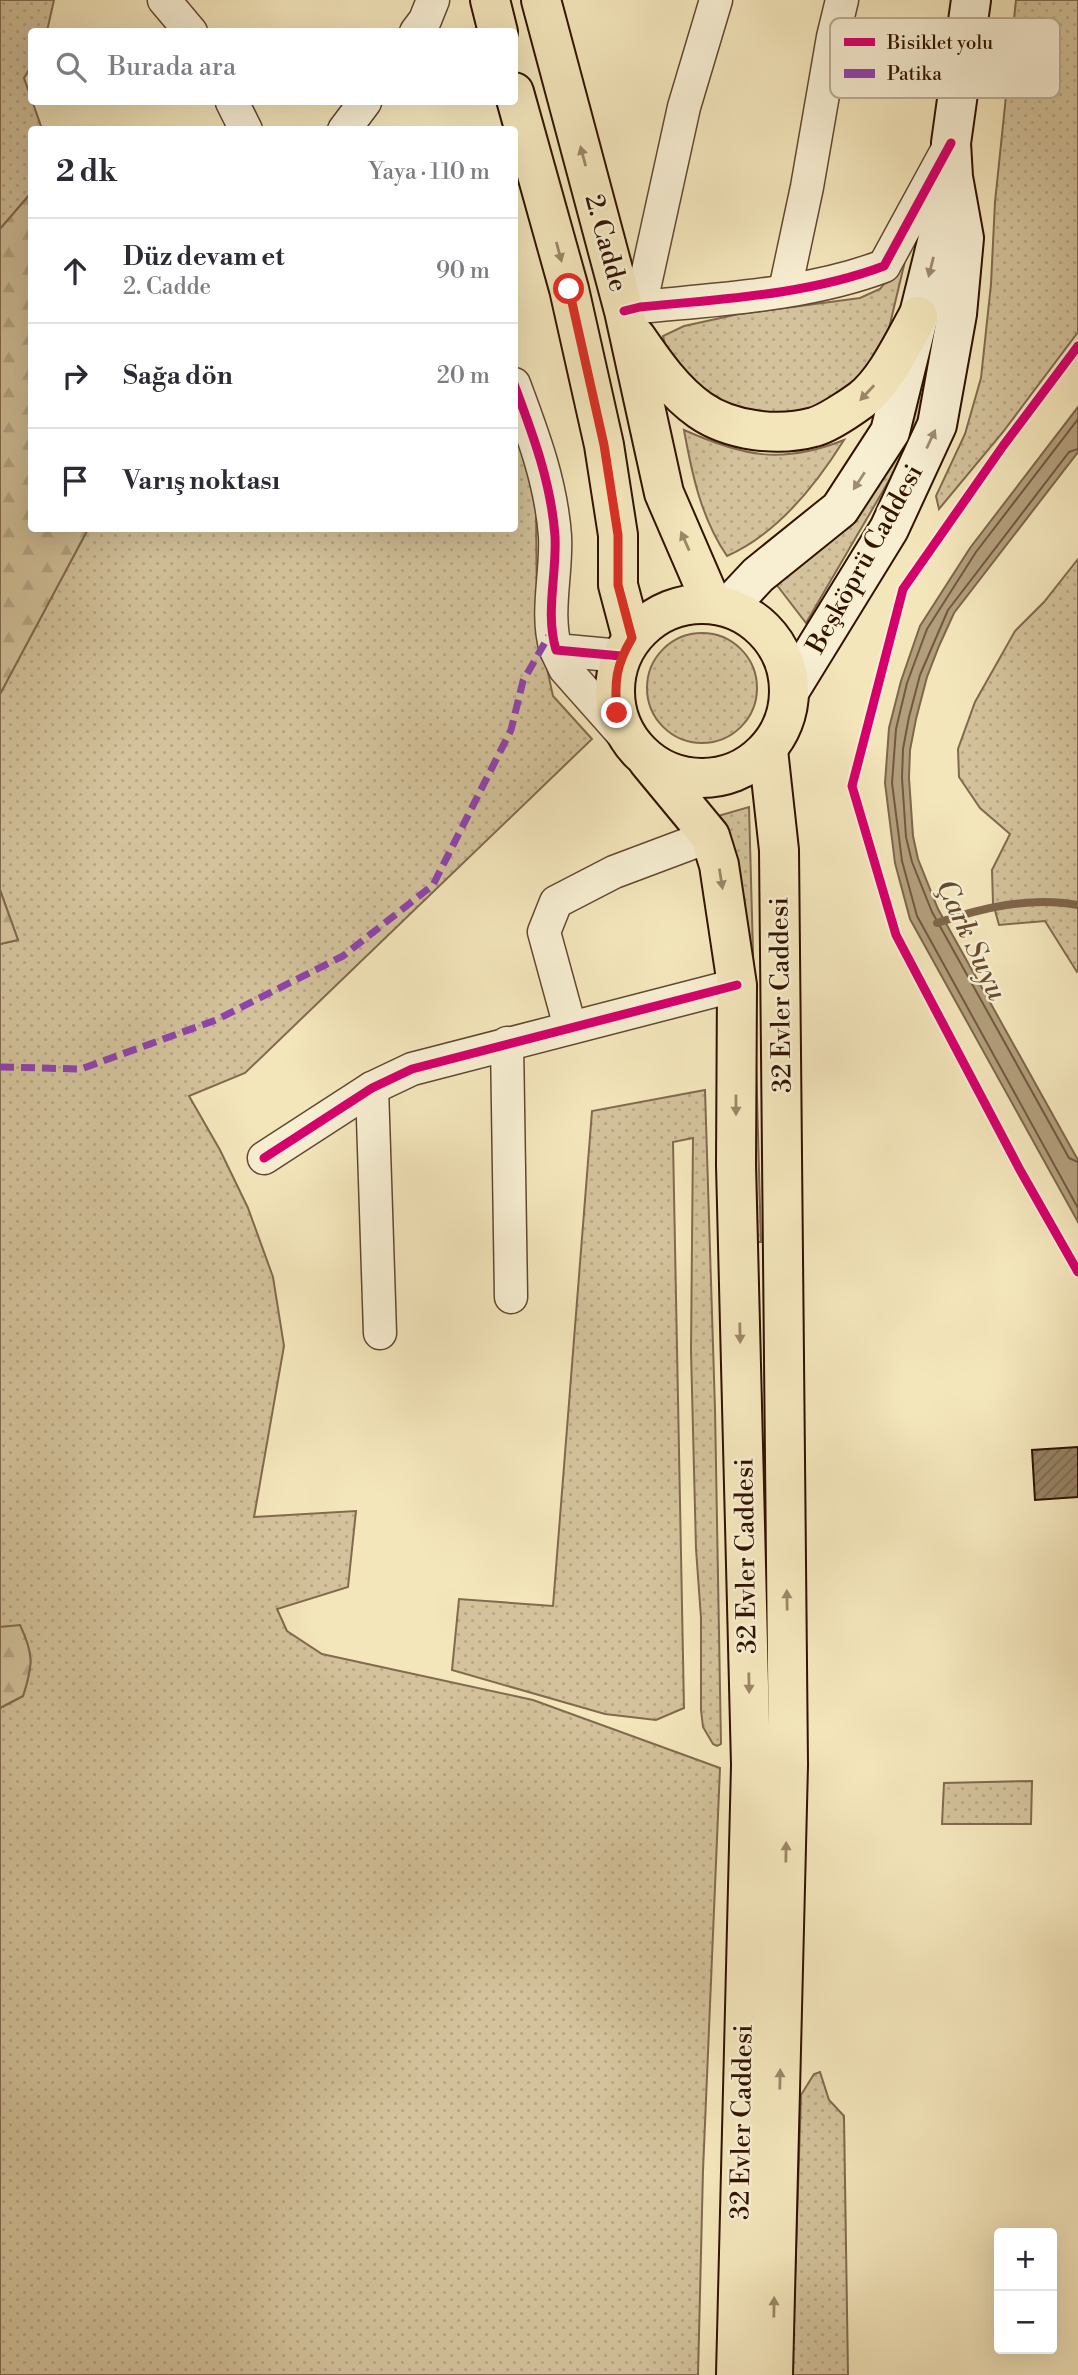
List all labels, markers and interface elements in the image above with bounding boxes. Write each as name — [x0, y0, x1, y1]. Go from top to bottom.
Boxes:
legend — [830, 18, 1060, 98]
search box — [28, 28, 518, 105]
text: Bisiklet yolu — [886, 31, 993, 55]
icon: search — [52, 48, 90, 86]
text: Burada ara — [108, 51, 236, 83]
text: Patika — [887, 62, 942, 86]
one-way arrow — [577, 145, 588, 167]
text: 2 dk — [56, 153, 117, 191]
text: Yaya · 110 m — [369, 158, 490, 186]
street label: 2. Cadde — [578, 191, 634, 295]
text: Düz devam et — [123, 241, 285, 273]
one-way arrow — [554, 242, 564, 263]
icon: ahead — [56, 252, 94, 290]
one-way arrow — [925, 256, 936, 278]
text: 90 m — [436, 257, 490, 285]
text: 2. Cadde — [123, 273, 211, 301]
route start — [553, 273, 584, 304]
icon: right — [56, 357, 94, 395]
text: Sağa dön — [123, 360, 233, 392]
text: 20 m — [437, 362, 490, 390]
one-way arrow — [859, 384, 875, 401]
one-way arrow — [926, 428, 937, 449]
street label: Beşköprü Caddesi — [799, 459, 930, 660]
icon: arrive — [56, 462, 94, 500]
text: Varış noktası — [123, 465, 280, 497]
one-way arrow — [852, 471, 865, 490]
one-way arrow — [679, 531, 691, 551]
route end — [601, 697, 632, 728]
one-way arrow — [716, 868, 727, 890]
water label: Çark Suyu — [928, 874, 1014, 1006]
street label: 32 Evler Caddesi — [763, 897, 799, 1093]
one-way arrow — [730, 1095, 742, 1117]
one-way arrow — [735, 1322, 746, 1344]
street label: 32 Evler Caddesi — [728, 1458, 764, 1654]
one-way arrow — [781, 1589, 793, 1611]
one-way arrow — [743, 1672, 755, 1694]
one-way arrow — [780, 1841, 792, 1863]
street label: 32 Evler Caddesi — [724, 2024, 760, 2220]
one-way arrow — [774, 2068, 786, 2090]
map controls — [994, 2228, 1057, 2354]
button: + — [994, 2228, 1057, 2291]
button: − — [994, 2291, 1057, 2354]
one-way arrow — [769, 2296, 780, 2318]

